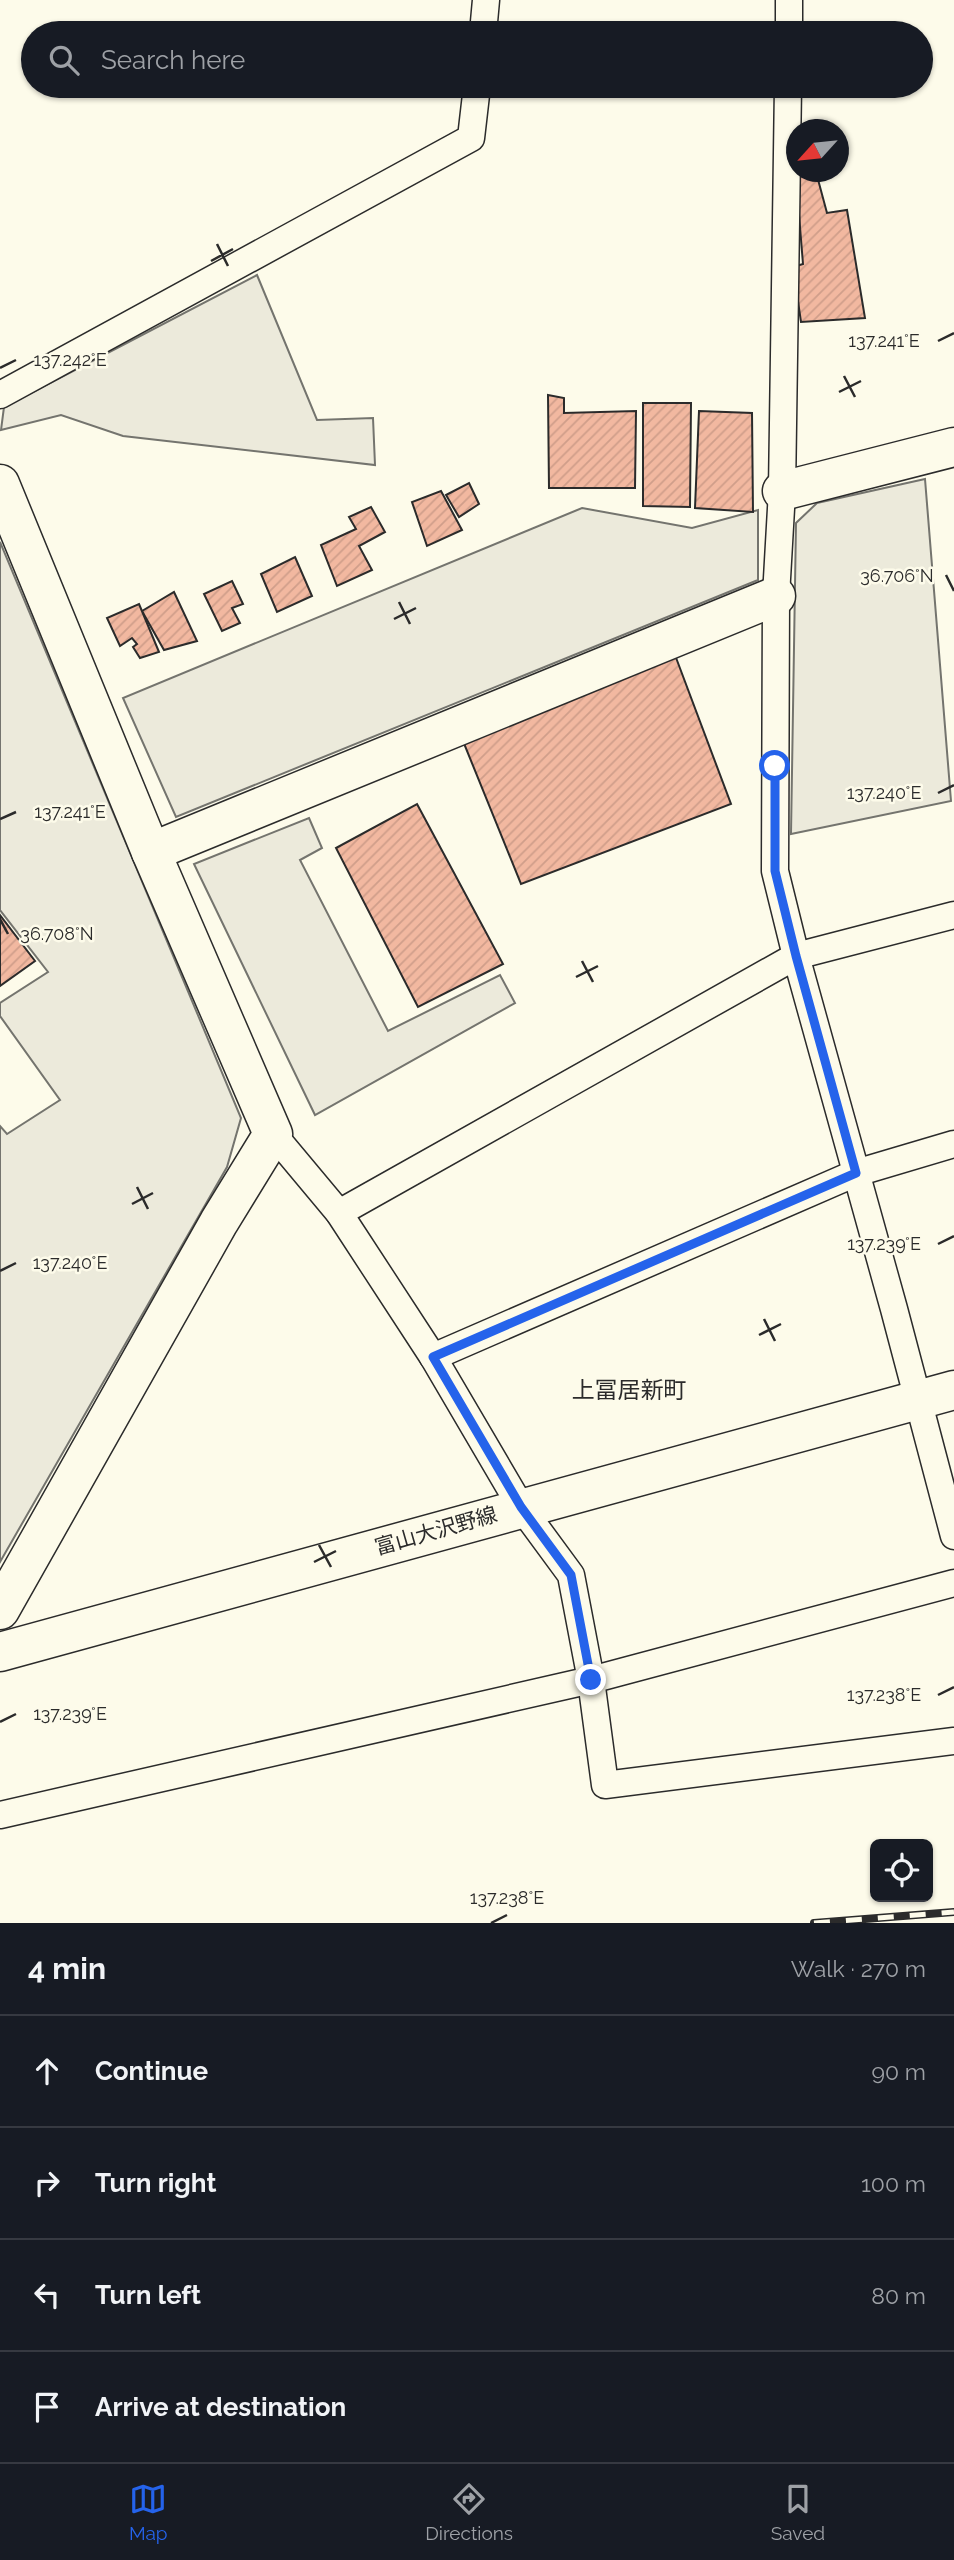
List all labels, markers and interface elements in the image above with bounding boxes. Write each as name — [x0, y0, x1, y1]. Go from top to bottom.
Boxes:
search box — [21, 21, 933, 98]
icon: search — [45, 41, 83, 79]
text: Search here — [101, 45, 245, 75]
north arrow — [786, 119, 849, 182]
text: 137.241°E — [848, 330, 920, 351]
text: 137.242°E — [33, 349, 107, 370]
text: 36.706°N — [860, 565, 934, 586]
route start — [759, 750, 790, 781]
text: 137.240°E — [847, 782, 921, 803]
text: 137.241°E — [34, 801, 106, 822]
text: 36.708°N — [20, 923, 94, 944]
text: 137.239°E — [847, 1233, 921, 1254]
text: 137.240°E — [33, 1252, 107, 1273]
district label: 上冨居新町 — [572, 1376, 687, 1403]
street label: 富山大沢野線 — [372, 1501, 500, 1560]
route end — [575, 1664, 606, 1695]
text: 137.238°E — [847, 1684, 921, 1705]
text: 137.239°E — [33, 1703, 107, 1724]
map controls — [870, 1839, 933, 1902]
button: locate — [870, 1839, 933, 1902]
text: 137.238°E — [470, 1887, 544, 1908]
text: 4 min — [28, 1951, 106, 1986]
text: Walk · 270 m — [791, 1955, 926, 1982]
icon: ahead — [28, 2052, 66, 2090]
text: Continue — [95, 2056, 208, 2086]
text: 90 m — [871, 2058, 926, 2085]
icon: right — [28, 2164, 66, 2202]
text: Turn right — [95, 2168, 216, 2198]
text: 100 m — [861, 2170, 926, 2197]
icon: left — [28, 2276, 66, 2314]
text: Turn left — [95, 2280, 201, 2310]
text: 80 m — [871, 2282, 926, 2309]
icon: arrive — [28, 2388, 66, 2426]
text: Arrive at destination — [95, 2392, 346, 2422]
tab: Map — [129, 2480, 168, 2544]
tab: Directions — [425, 2480, 513, 2544]
tab: Saved — [771, 2480, 825, 2544]

